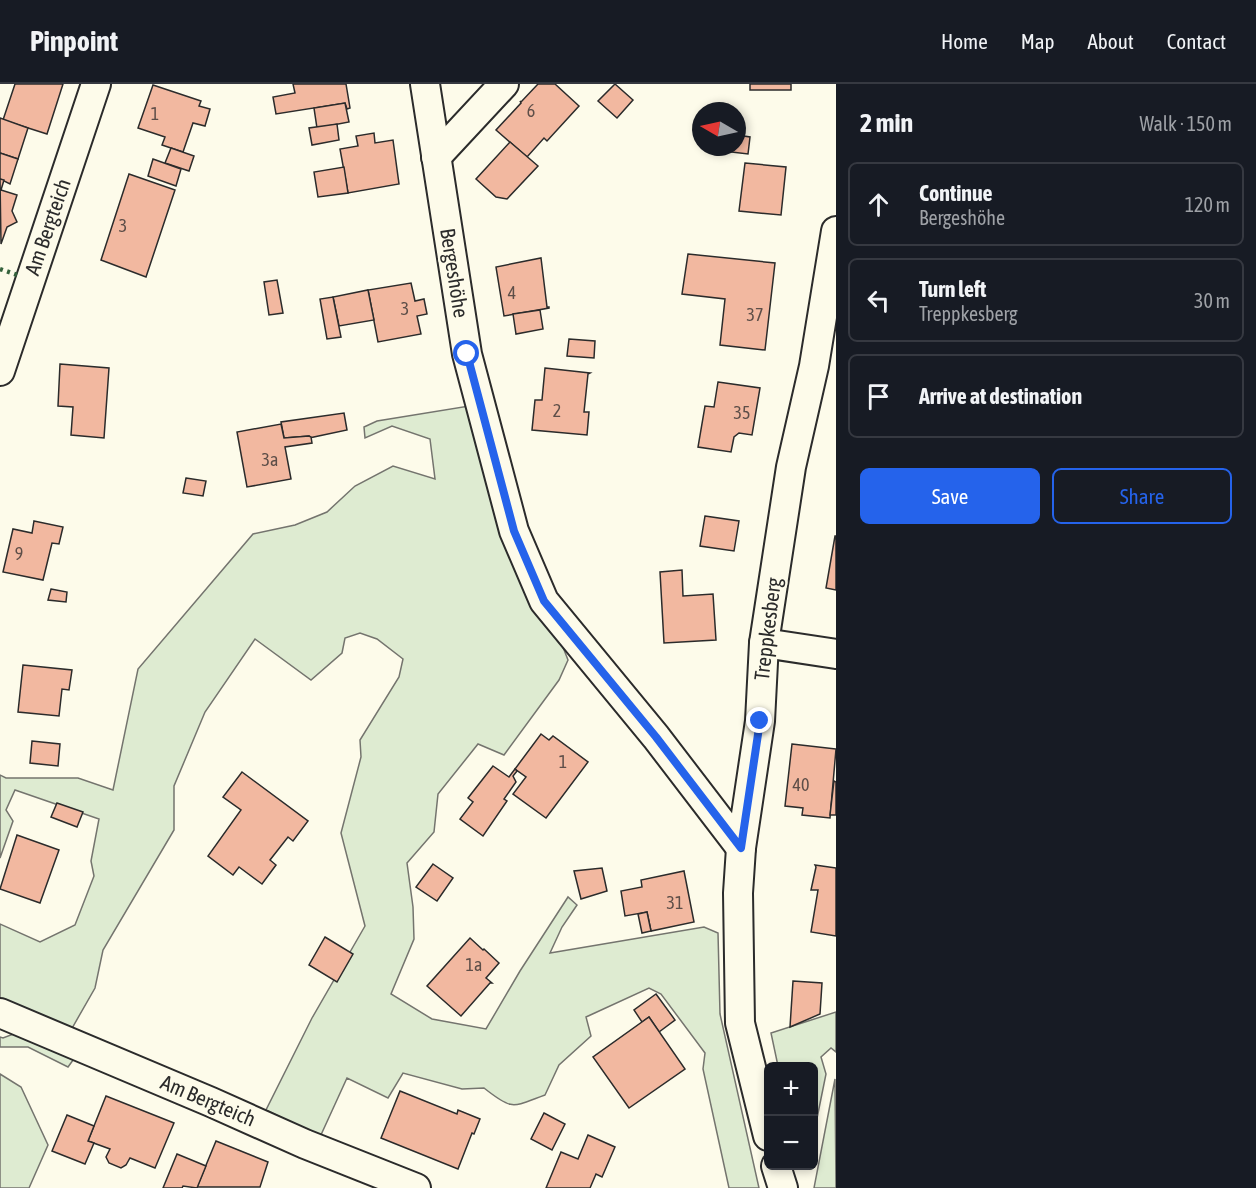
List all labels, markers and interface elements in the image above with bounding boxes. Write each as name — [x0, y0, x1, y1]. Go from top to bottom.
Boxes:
text: Pinpoint — [30, 25, 118, 57]
text: Home — [941, 29, 988, 53]
text: Map — [1021, 29, 1055, 53]
text: About — [1088, 29, 1134, 53]
text: Contact — [1167, 29, 1226, 53]
house number: 6 — [527, 100, 535, 121]
north arrow — [692, 102, 746, 156]
house number: 1 — [151, 103, 159, 124]
text: 2 min — [860, 108, 913, 138]
text: Walk · 150 m — [1140, 112, 1232, 135]
street label: Am Bergteich — [19, 175, 75, 278]
text: Continue — [919, 180, 993, 206]
icon: ahead — [862, 188, 895, 221]
text: 120 m — [1185, 193, 1230, 216]
text: Bergeshöhe — [919, 206, 1005, 229]
house number: 3 — [119, 215, 127, 236]
street label: Bergeshöhe — [436, 226, 474, 319]
text: Turn left — [919, 276, 986, 302]
house number: 4 — [508, 282, 516, 303]
icon: left — [862, 284, 895, 317]
text: 30 m — [1194, 289, 1230, 312]
house number: 3 — [401, 298, 409, 319]
text: Treppkesberg — [919, 302, 1018, 325]
house number: 37 — [747, 304, 763, 325]
route start — [453, 340, 479, 366]
icon: arrive — [862, 380, 895, 413]
text: Arrive at destination — [919, 383, 1082, 409]
house number: 2 — [553, 400, 561, 421]
house number: 35 — [734, 402, 750, 423]
house number: 3a — [262, 449, 278, 470]
button: Save — [860, 468, 1040, 524]
button: Share — [1052, 468, 1232, 524]
house number: 9 — [15, 543, 23, 564]
street label: Treppkesberg — [749, 576, 785, 682]
route end — [746, 707, 772, 733]
house number: 1 — [559, 751, 567, 772]
house number: 40 — [793, 774, 809, 795]
house number: 31 — [667, 892, 683, 913]
house number: 1a — [466, 954, 482, 975]
map controls — [764, 1062, 818, 1170]
button: + — [764, 1062, 818, 1116]
street label: Am Bergteich — [157, 1069, 259, 1131]
button: − — [764, 1116, 818, 1170]

